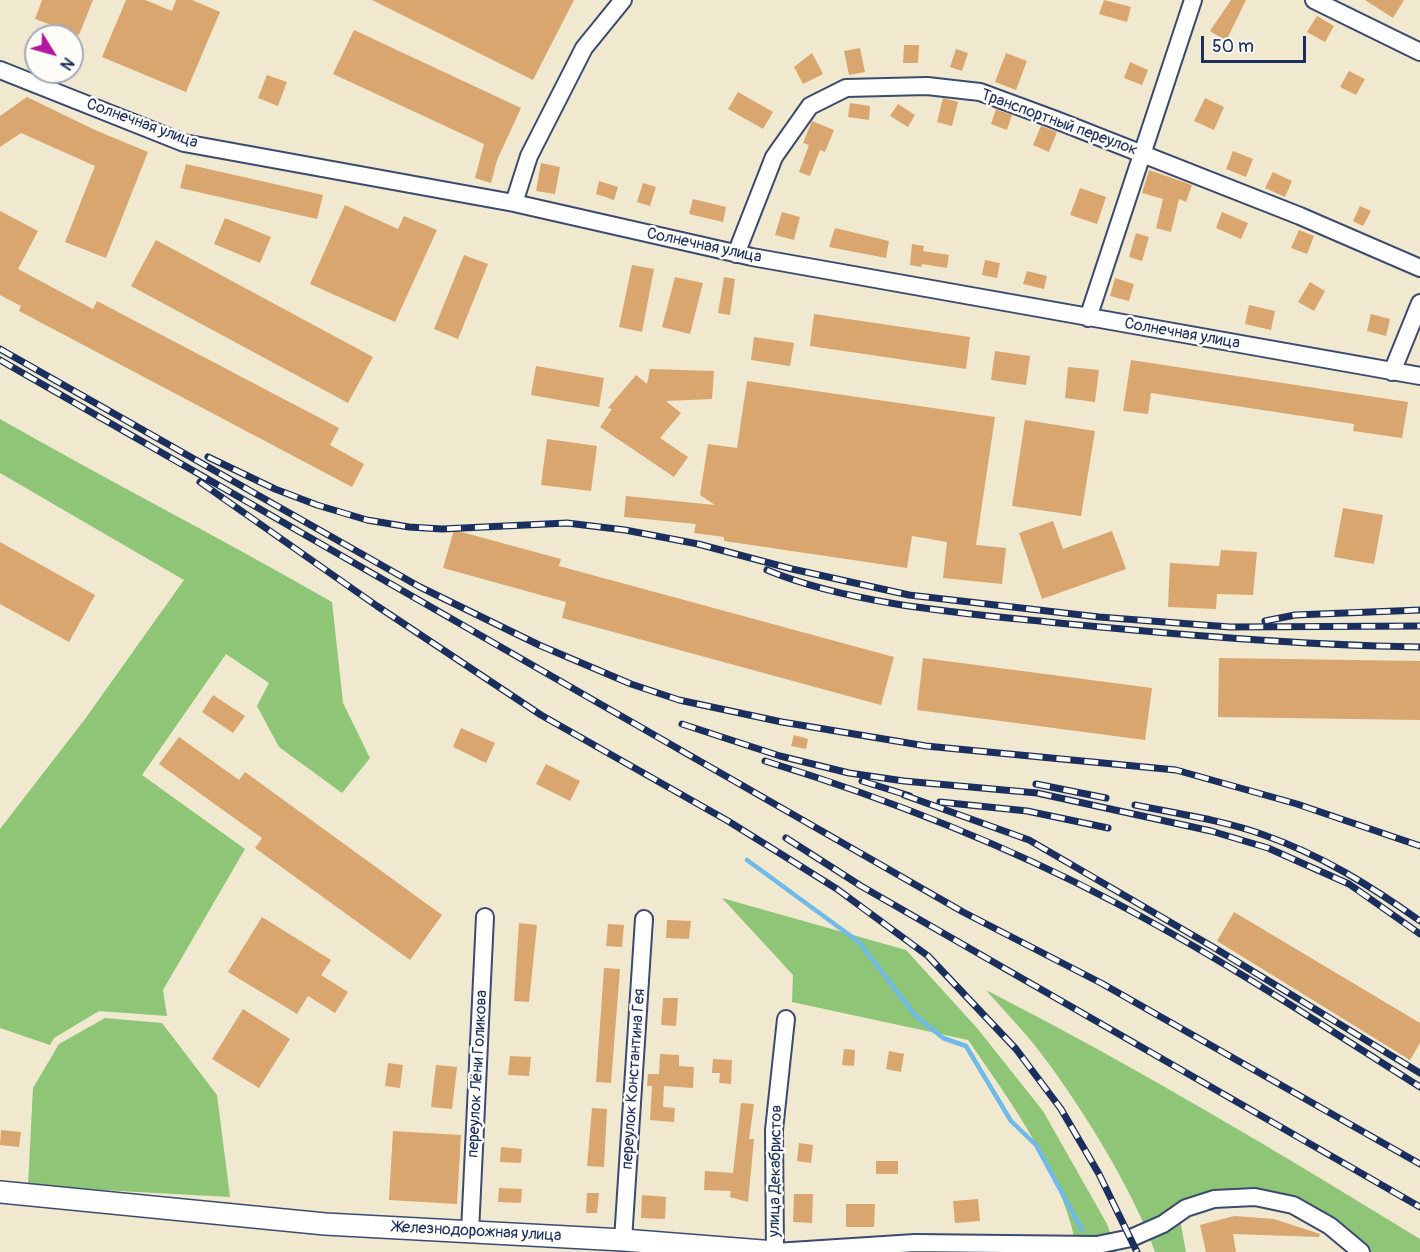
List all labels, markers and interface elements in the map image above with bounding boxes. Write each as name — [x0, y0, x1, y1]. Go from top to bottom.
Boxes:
north arrow — [24, 24, 84, 84]
scale bar — [1204, 24, 1309, 62]
text: 50 m — [1212, 35, 1254, 58]
text: N — [56, 53, 78, 74]
street label: Транспортный переулок — [978, 86, 1140, 160]
street label: Солнечная улица — [84, 95, 200, 153]
street label: Солнечная улица — [645, 224, 763, 268]
street label: Солнечная улица — [1123, 314, 1241, 354]
street label: переулок Константина Гея — [618, 988, 650, 1170]
street label: переулок Лёни Голикова — [464, 990, 492, 1158]
street label: улица Декабристов — [765, 1105, 787, 1237]
street label: Железнодорожная улица — [392, 1218, 562, 1246]

